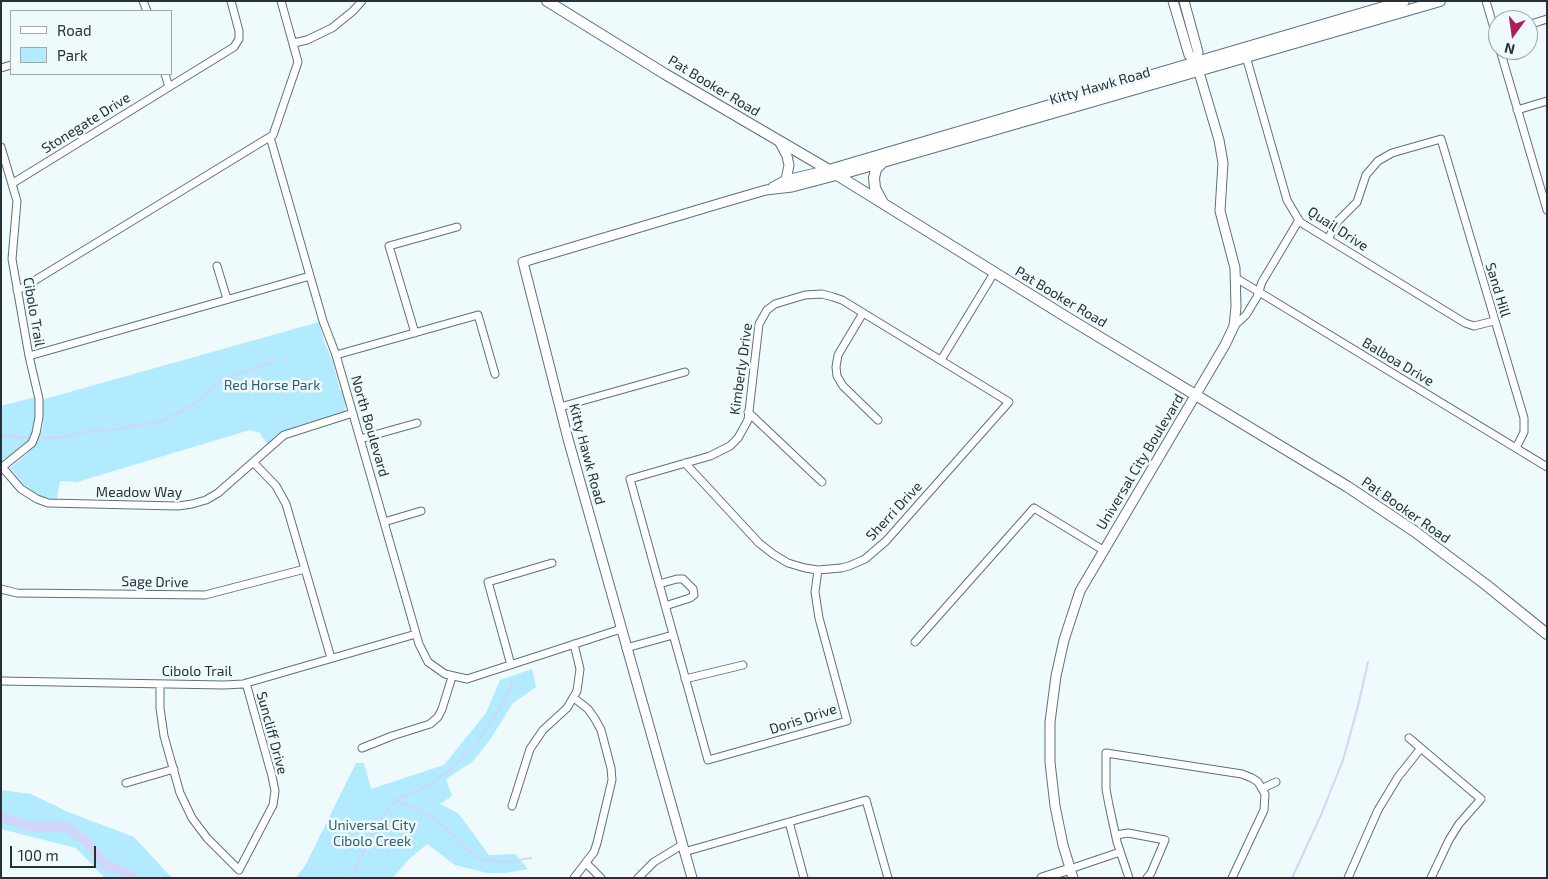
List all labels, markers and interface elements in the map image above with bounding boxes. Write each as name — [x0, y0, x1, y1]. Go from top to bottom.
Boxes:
legend — [10, 10, 172, 75]
north arrow — [1488, 10, 1538, 60]
text: Road — [57, 21, 92, 39]
text: N — [1503, 40, 1516, 59]
text: Park — [57, 46, 88, 64]
street label: Pat Booker Road — [665, 52, 763, 120]
street label: Kitty Hawk Road — [1048, 64, 1152, 108]
street label: Stonegate Drive — [39, 89, 133, 157]
street label: Quail Drive — [1304, 203, 1372, 255]
street label: Sand Hill — [1482, 261, 1514, 319]
street label: Pat Booker Road — [1012, 263, 1110, 331]
street label: Cibolo Trail — [20, 276, 48, 348]
street label: Kimberly Drive — [726, 322, 756, 416]
street label: Balboa Drive — [1359, 334, 1437, 390]
street label: North Boulevard — [347, 373, 393, 479]
park label: Red Horse Park — [224, 377, 320, 393]
street label: Universal City Boulevard — [1093, 391, 1187, 533]
street label: Kitty Hawk Road — [565, 402, 609, 506]
street label: Pat Booker Road — [1358, 473, 1454, 547]
street label: Sherri Drive — [862, 478, 926, 544]
street label: Meadow Way — [96, 484, 182, 500]
street label: Sage Drive — [121, 573, 189, 591]
street label: Cibolo Trail — [162, 663, 232, 679]
street label: Suncliff Drive — [253, 690, 291, 776]
street label: Doris Drive — [767, 700, 839, 738]
park label: Universal City Cibolo Creek — [328, 817, 416, 850]
scale bar — [12, 836, 99, 868]
text: 100 m — [18, 846, 59, 864]

